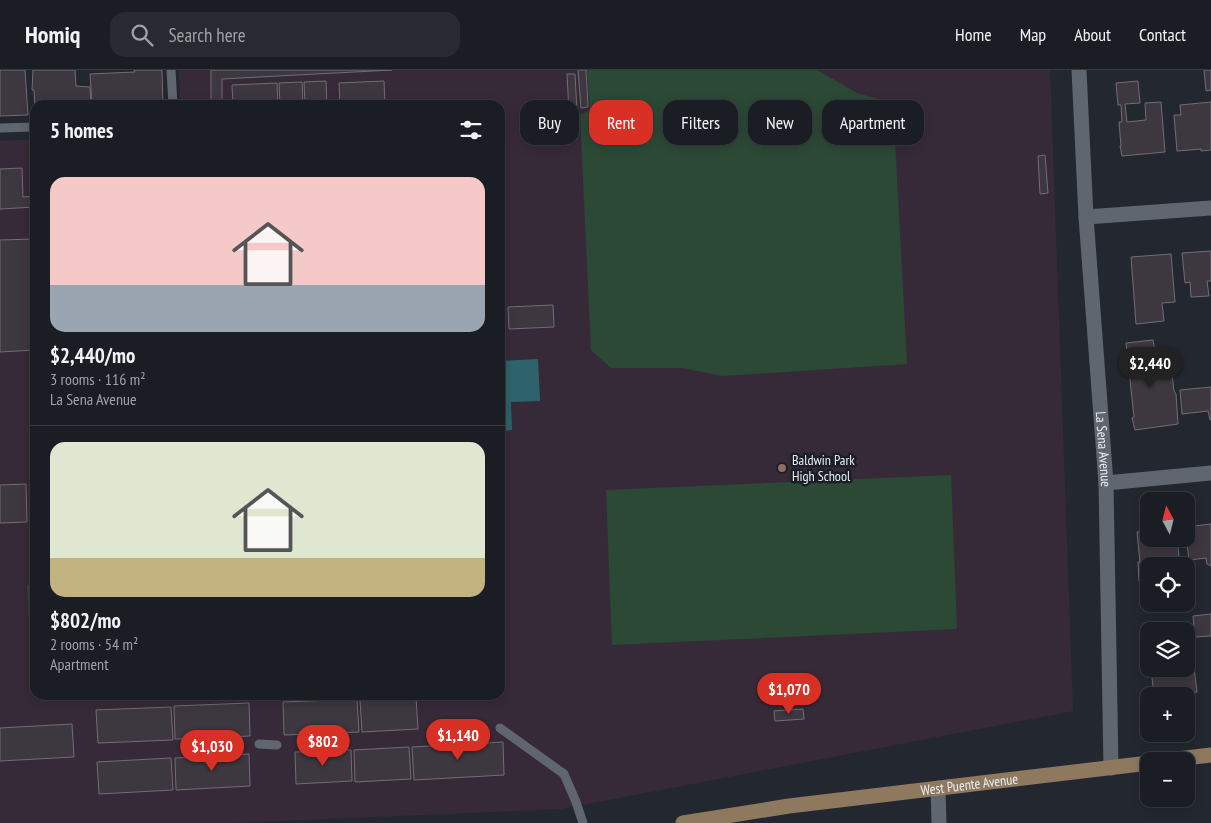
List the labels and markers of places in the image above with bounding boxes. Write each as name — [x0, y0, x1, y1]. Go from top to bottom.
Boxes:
pin: $2,440 — [1109, 346, 1191, 389]
place label: Baldwin Park High School — [792, 451, 855, 485]
marker: Baldwin Park High School — [776, 462, 788, 474]
pin: $1,070 — [748, 672, 830, 715]
pin: $1,140 — [417, 718, 499, 761]
pin: $802 — [293, 724, 353, 767]
pin: $1,030 — [171, 730, 253, 772]

